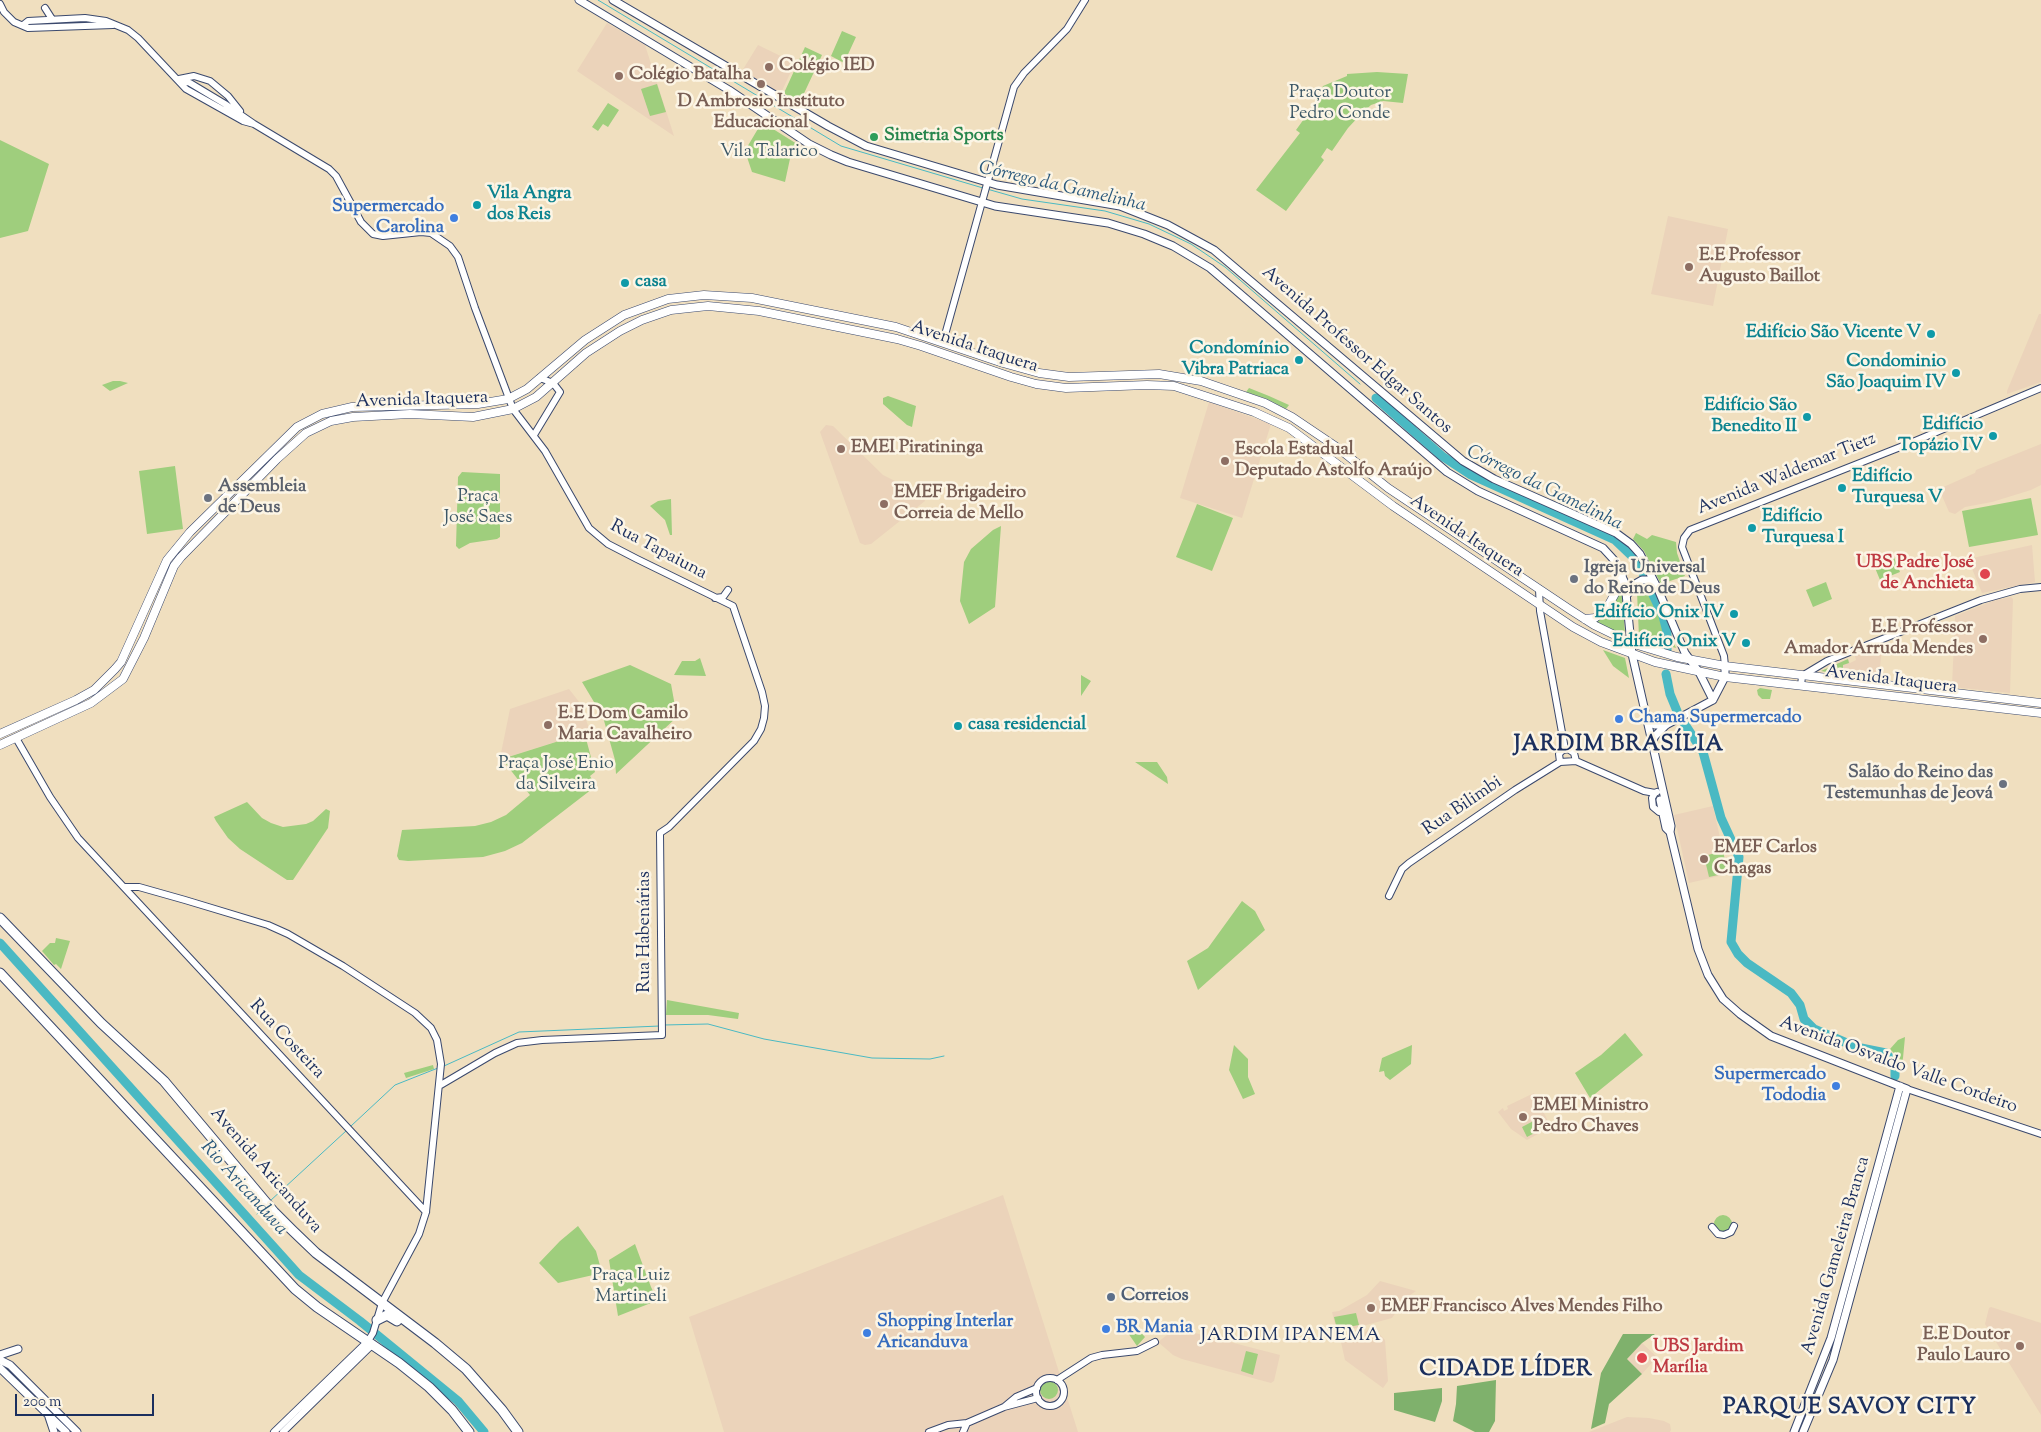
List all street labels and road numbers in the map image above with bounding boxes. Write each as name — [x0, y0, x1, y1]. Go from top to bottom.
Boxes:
street label: Avenida Professor Edgar Santos — [1256, 262, 1456, 440]
street label: Avenida Itaquera — [908, 317, 1040, 379]
street label: Avenida Itaquera — [355, 388, 489, 414]
street label: Avenida Waldemar Tietz — [1694, 429, 1880, 521]
street label: Avenida Itaquera — [1405, 491, 1527, 583]
street label: Rua Tapaiuna — [606, 516, 710, 586]
street label: Avenida Itaquera — [1824, 662, 1958, 700]
street label: Rua Bilimbi — [1419, 773, 1507, 841]
street label: Rua Habenárias — [635, 871, 657, 993]
street label: Rua Costeira — [244, 996, 328, 1084]
street label: Avenida Osvaldo Valle Cordeiro — [1776, 1013, 2020, 1119]
street label: Avenida Aricanduva — [204, 1104, 326, 1238]
street label: Avenida Gameleira Branca — [1798, 1154, 1876, 1358]

